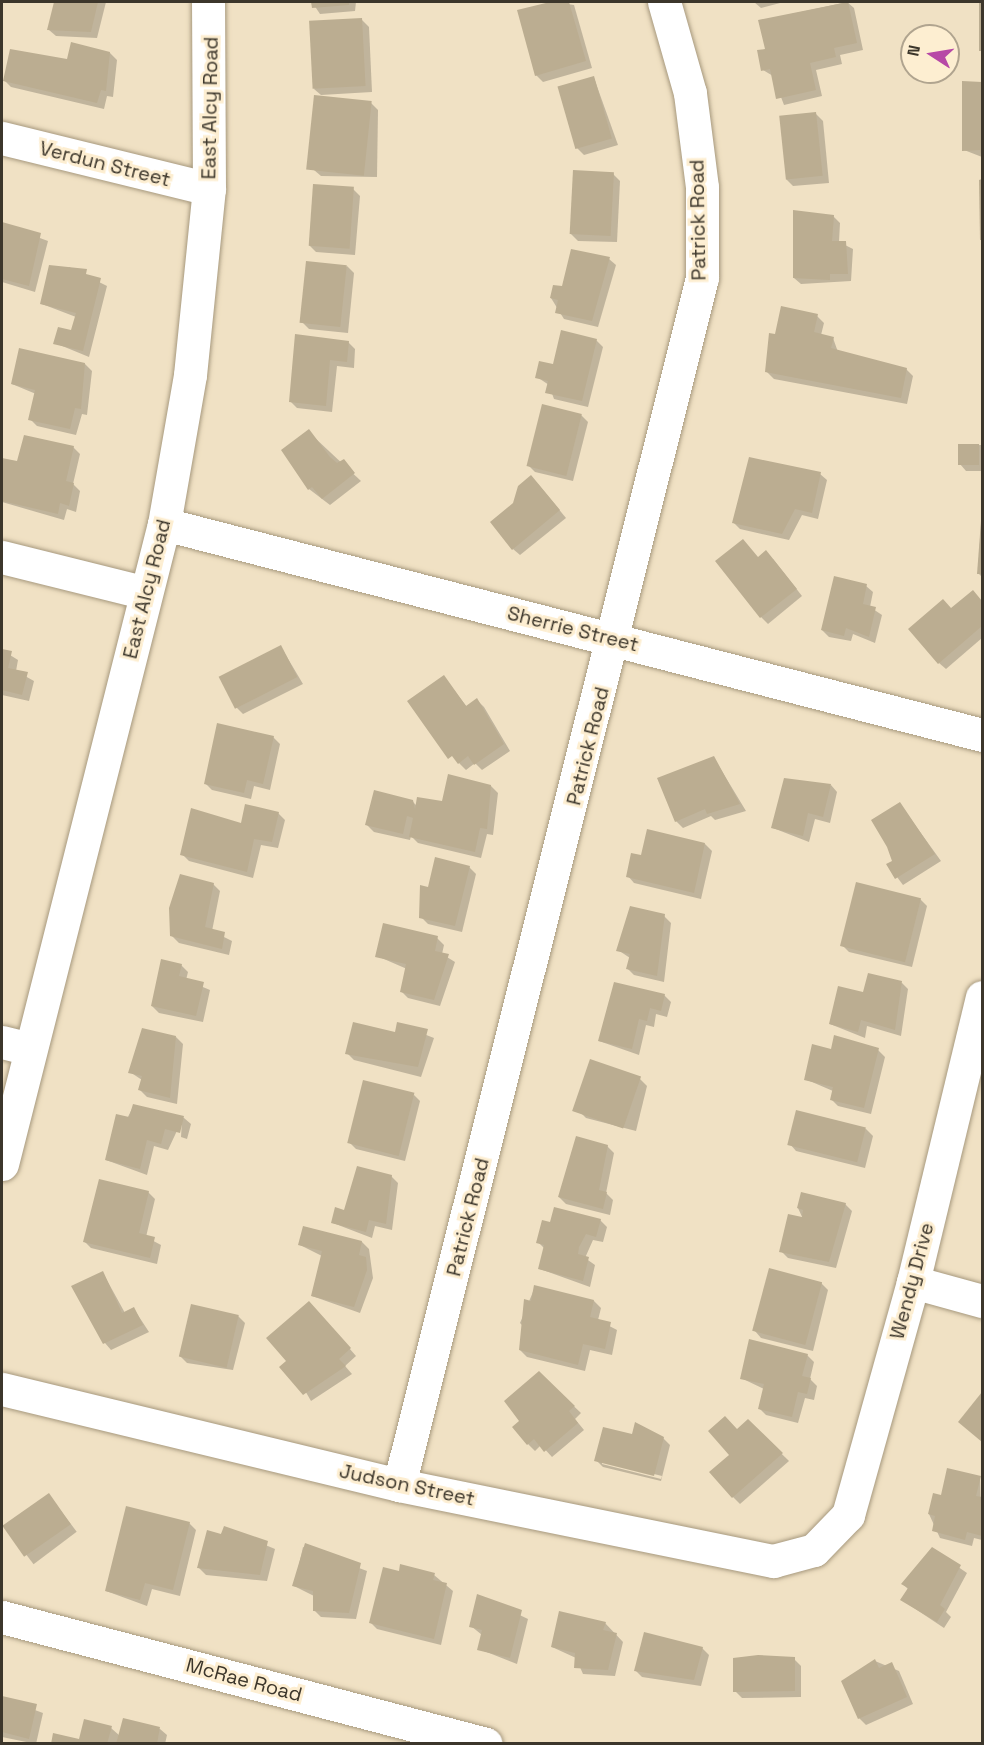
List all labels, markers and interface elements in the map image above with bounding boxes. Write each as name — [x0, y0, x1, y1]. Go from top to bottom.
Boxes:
north arrow — [900, 24, 960, 84]
street label: East Alcy Road — [197, 36, 223, 180]
text: N — [902, 43, 925, 58]
street label: Verdun Street — [37, 136, 173, 192]
street label: Patrick Road — [685, 159, 711, 281]
street label: East Alcy Road — [118, 517, 176, 661]
street label: Sherrie Street — [505, 601, 641, 657]
street label: Patrick Road — [562, 684, 614, 808]
street label: Patrick Road — [442, 1155, 494, 1279]
street label: Wendy Drive — [885, 1220, 939, 1342]
street label: Judson Street — [337, 1459, 477, 1511]
street label: McRae Road — [183, 1653, 305, 1707]

